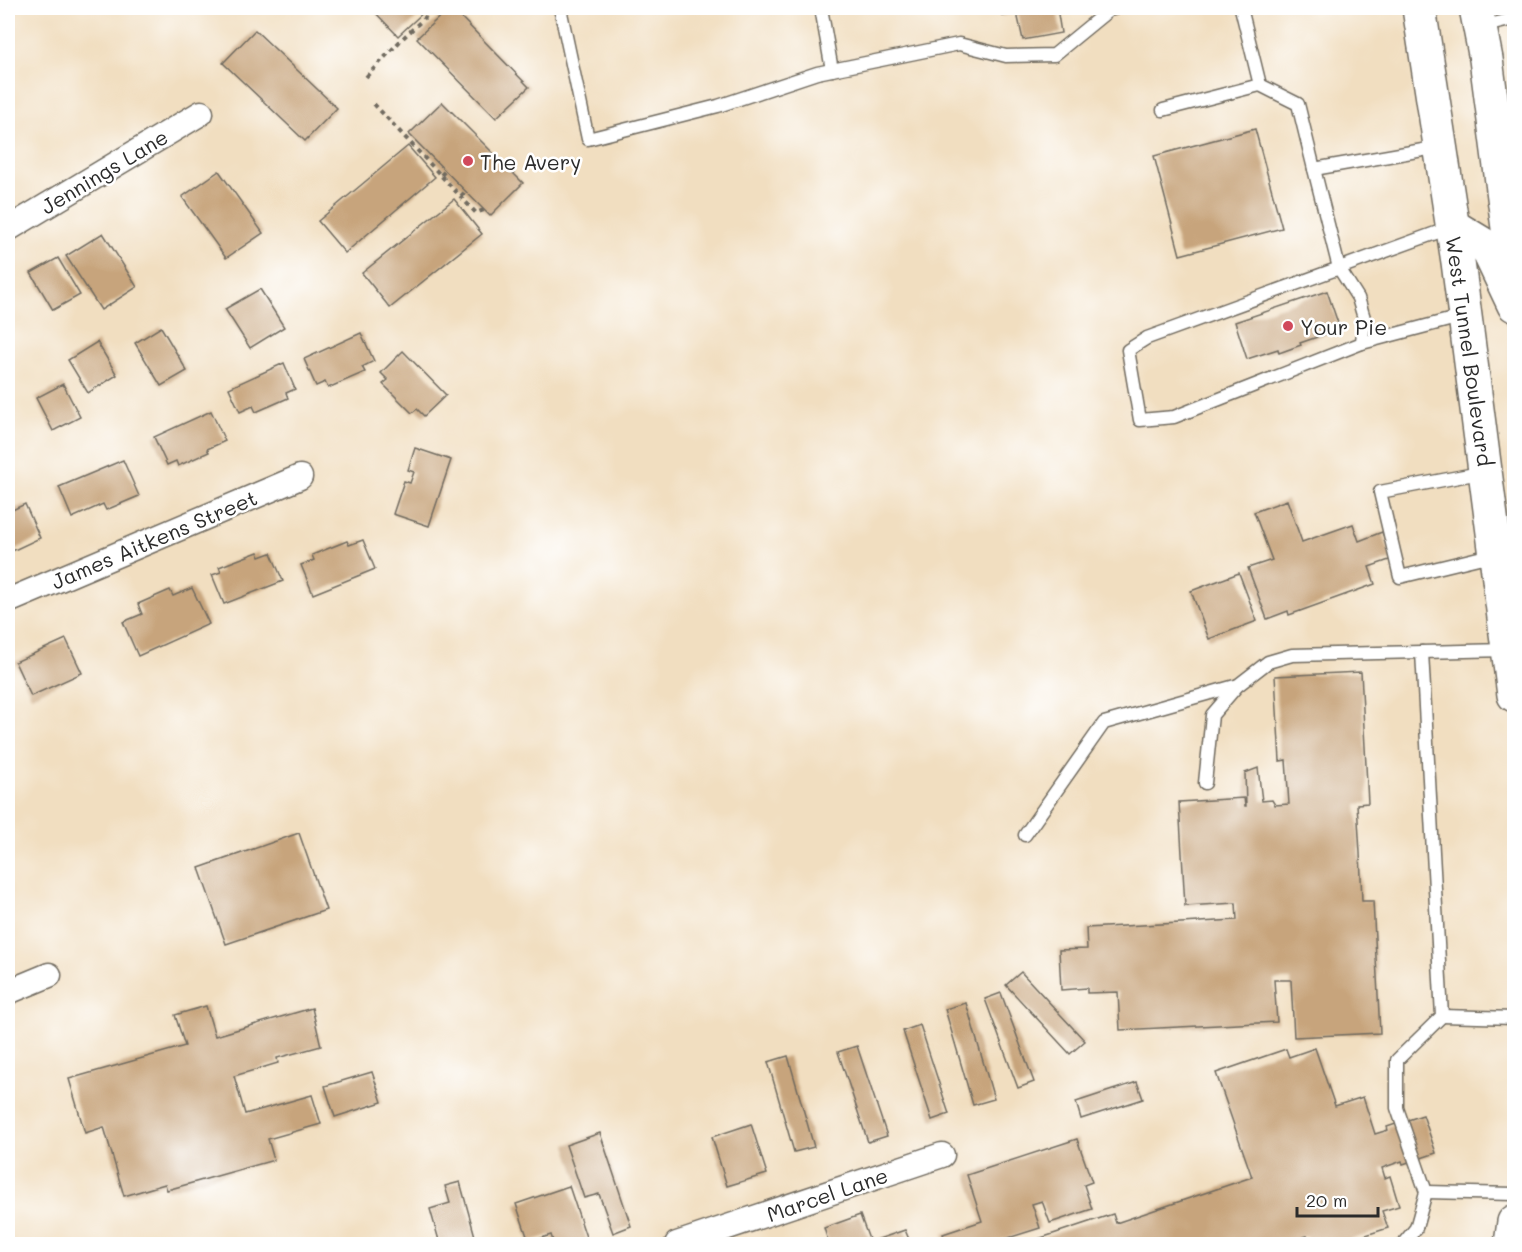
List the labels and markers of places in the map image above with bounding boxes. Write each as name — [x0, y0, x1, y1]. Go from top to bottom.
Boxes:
place label: The Avery — [480, 148, 581, 175]
marker: The Avery — [461, 154, 475, 168]
place label: Your Pie — [1300, 313, 1387, 340]
marker: Your Pie — [1281, 319, 1295, 333]

